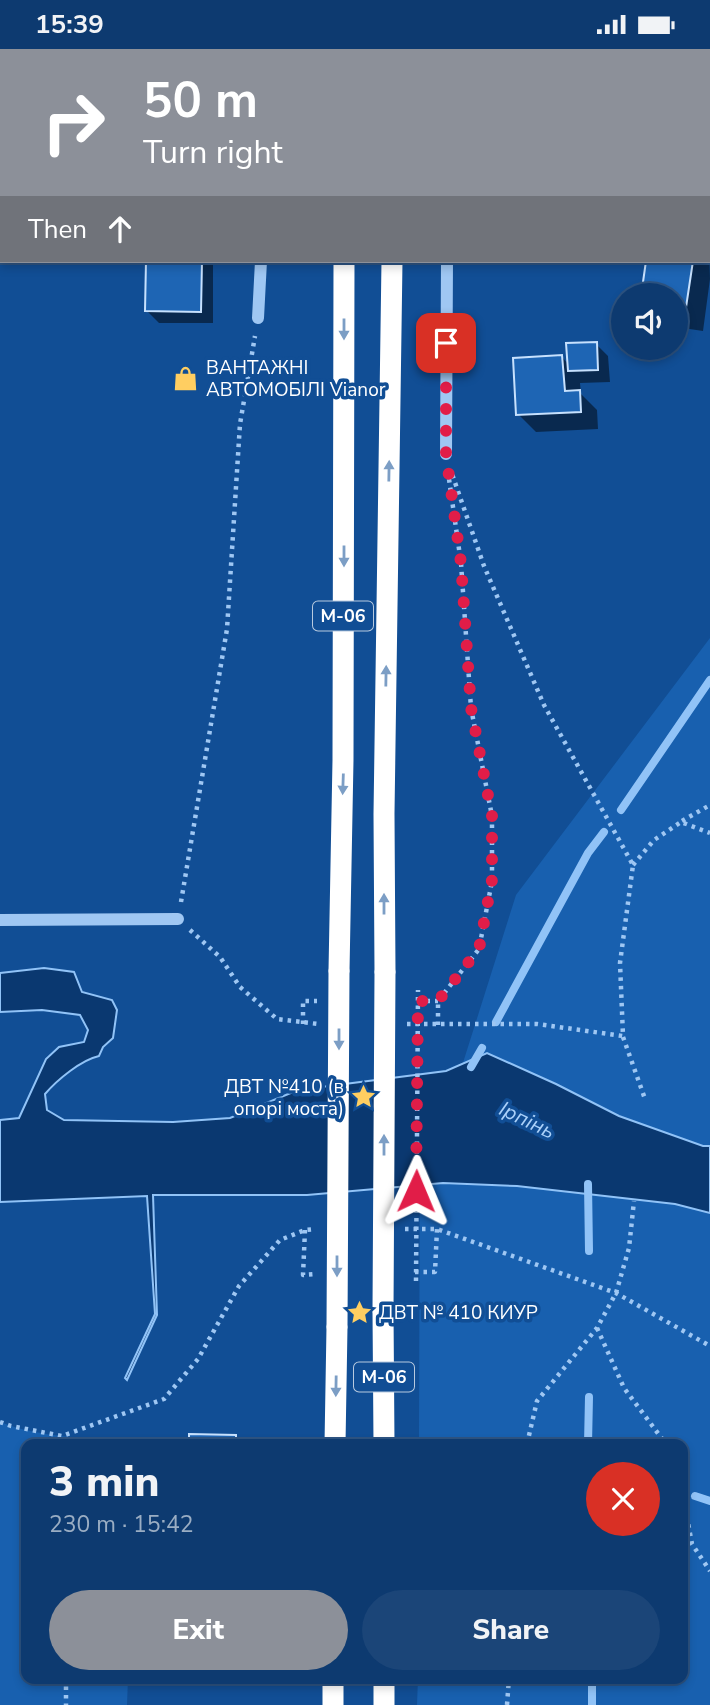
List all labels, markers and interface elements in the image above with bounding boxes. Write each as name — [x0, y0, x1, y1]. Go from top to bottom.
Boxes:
text: 15:39 — [35, 7, 104, 42]
text: 50 m — [143, 67, 258, 134]
icon: right — [28, 77, 119, 168]
text: Turn right — [143, 131, 283, 174]
icon: ahead — [101, 210, 139, 248]
text: Then — [28, 212, 87, 247]
map controls — [611, 283, 688, 360]
button: sound — [611, 283, 688, 360]
pin — [416, 313, 476, 373]
one-way arrow — [338, 318, 350, 340]
icon: arrive — [427, 324, 465, 362]
place label: ВАНТАЖНІ АВТОМОБІЛІ Vianor — [206, 355, 386, 403]
shop icon: ВАНТАЖНІ АВТОМОБІЛІ Vianor — [172, 364, 200, 392]
one-way arrow — [383, 459, 395, 481]
one-way arrow — [338, 546, 350, 568]
road number: М-06 — [313, 601, 373, 631]
one-way arrow — [380, 665, 392, 687]
one-way arrow — [337, 773, 348, 795]
one-way arrow — [379, 893, 390, 915]
one-way arrow — [333, 1028, 344, 1050]
place label: ДВТ №410 (в опорі моста) — [224, 1074, 344, 1122]
place icon: ДВТ №410 (в опорі моста) — [350, 1083, 378, 1111]
water label: Ірпінь — [494, 1095, 560, 1145]
one-way arrow — [378, 1133, 390, 1155]
position arrow — [379, 1154, 453, 1228]
one-way arrow — [331, 1256, 343, 1278]
place icon: ДВТ № 410 КИУР — [345, 1298, 373, 1326]
place label: ДВТ № 410 КИУР — [379, 1300, 538, 1326]
road number: М-06 — [354, 1363, 414, 1392]
one-way arrow — [330, 1375, 342, 1397]
text: 3 min — [49, 1454, 159, 1511]
button: close — [586, 1462, 660, 1536]
text: 230 m · 15:42 — [49, 1509, 194, 1540]
button: Exit — [49, 1590, 348, 1670]
button: Share — [362, 1590, 660, 1670]

